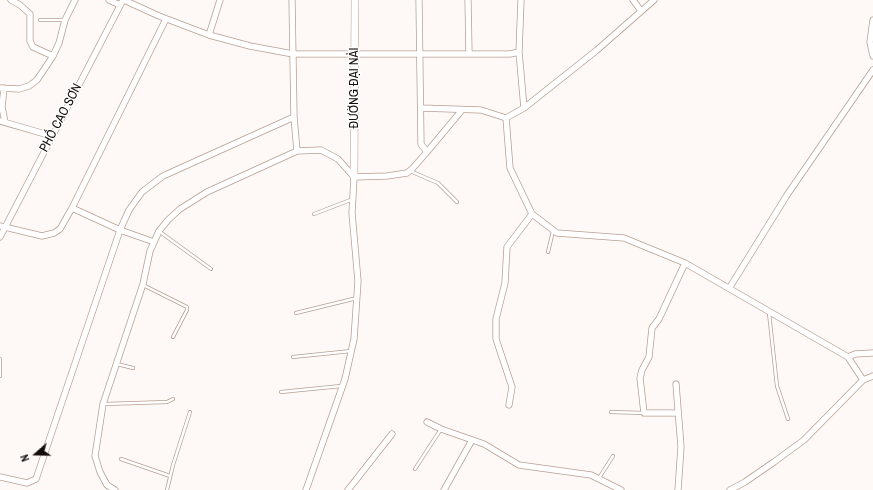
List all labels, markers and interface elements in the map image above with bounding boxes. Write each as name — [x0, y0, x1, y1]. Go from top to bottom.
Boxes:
street label: ĐƯỜNG ĐẠI NẢI — [347, 47, 363, 129]
street label: PHỐ CAO SƠN — [36, 81, 86, 155]
north arrow — [16, 434, 56, 474]
text: N — [17, 453, 32, 464]

